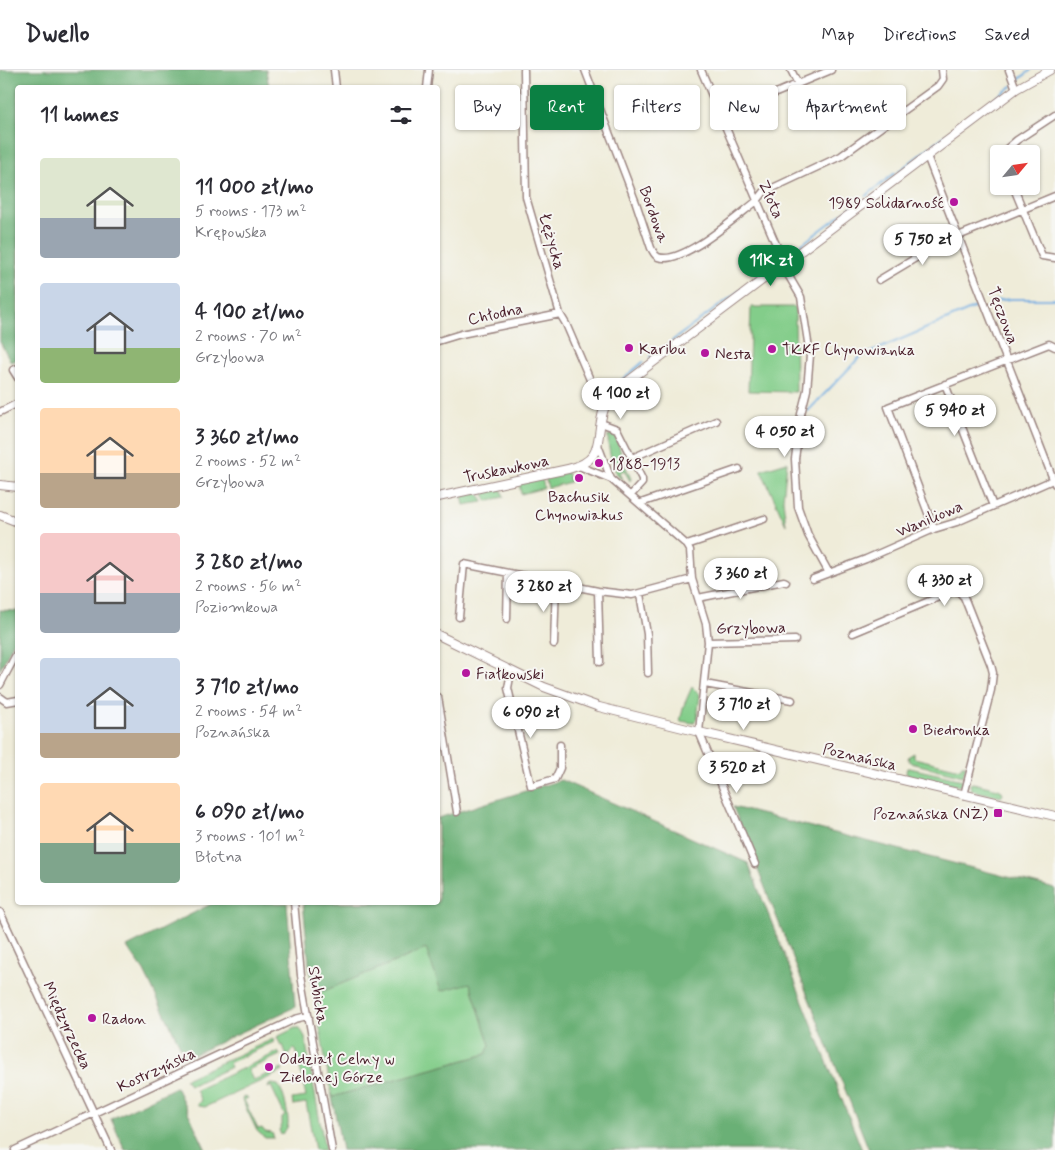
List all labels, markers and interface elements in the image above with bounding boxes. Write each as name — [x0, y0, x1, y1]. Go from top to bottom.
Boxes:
text: Dwello — [25, 19, 90, 50]
text: Map — [822, 23, 855, 47]
text: Directions — [883, 23, 957, 47]
text: Saved — [985, 23, 1030, 47]
chip: Buy — [455, 85, 520, 130]
chip: Rent — [530, 85, 604, 130]
chip: Filters — [614, 85, 700, 130]
chip: New — [710, 85, 778, 130]
chip: Apartment — [788, 85, 906, 130]
text: 11 homes — [40, 101, 119, 129]
icon: filters — [387, 101, 415, 129]
north arrow — [990, 145, 1040, 195]
map controls — [990, 145, 1040, 195]
text: 11 000 zł/mo — [195, 173, 313, 201]
street label: Złota — [753, 177, 788, 222]
icon: home — [80, 178, 140, 238]
street label: Bordowa — [634, 183, 674, 246]
place label: 1989 Solidarność — [828, 193, 944, 214]
marker: 1989 Solidarność — [948, 196, 960, 208]
text: 5 rooms · 173 m² — [195, 201, 307, 222]
street label: Łężycka — [534, 211, 570, 272]
text: Krępowska — [195, 222, 267, 243]
pin: 5 750 zł — [871, 224, 975, 266]
text: 5 750 zł — [894, 229, 952, 250]
pin: 11K zł — [730, 244, 812, 287]
text: 11K zł — [749, 250, 793, 271]
street label: Tęczowa — [982, 284, 1023, 347]
text: 4 100 zł/mo — [195, 298, 304, 326]
street label: Chłodna — [466, 298, 525, 331]
icon: home — [80, 303, 140, 363]
text: 2 rooms · 70 m² — [195, 326, 302, 347]
place label: Karibu — [639, 339, 686, 360]
place label: TKKF Chynowianka — [782, 340, 915, 361]
marker: Karibu — [623, 342, 635, 354]
marker: TKKF Chynowianka — [766, 343, 778, 355]
place label: Nesta — [715, 344, 752, 365]
text: Grzybowa — [195, 347, 265, 368]
marker: Nesta — [699, 347, 711, 359]
pin: 4 100 zł — [569, 378, 673, 420]
text: 4 100 zł — [593, 383, 649, 404]
pin: 5 940 zł — [903, 394, 1007, 437]
text: 5 940 zł — [925, 400, 985, 421]
pin: 4 050 zł — [733, 416, 837, 458]
text: 4 050 zł — [756, 421, 814, 442]
text: 3 360 zł/mo — [195, 423, 299, 451]
icon: home — [80, 428, 140, 488]
street label: Truskawkowa — [462, 450, 551, 489]
text: 2 rooms · 52 m² — [195, 451, 301, 472]
place label: 1888-1913 — [609, 454, 680, 475]
marker: 1888-1913 — [593, 457, 605, 469]
text: Grzybowa — [195, 472, 265, 493]
marker: Bachusik Chynowiakus — [573, 472, 585, 484]
place label: Bachusik Chynowiakus — [535, 487, 623, 526]
street label: Waniliowa — [893, 496, 966, 543]
text: 3 280 zł/mo — [195, 548, 302, 576]
icon: home — [80, 553, 140, 613]
pin: 3 360 zł — [689, 558, 793, 600]
text: 3 360 zł — [715, 563, 767, 584]
pin: 4 330 zł — [893, 564, 997, 607]
pin: 3 280 zł — [492, 570, 596, 613]
text: 4 330 zł — [918, 570, 972, 591]
text: 2 rooms · 56 m² — [195, 576, 302, 597]
text: 3 280 zł — [516, 576, 572, 597]
text: Poziomkowa — [195, 597, 278, 618]
street label: Grzybowa — [716, 617, 786, 640]
place label: Fiałkowski — [476, 664, 544, 685]
marker: Fiałkowski — [460, 667, 472, 679]
text: 3 710 zł/mo — [195, 673, 299, 701]
icon: home — [80, 678, 140, 738]
pin: 3 710 zł — [692, 688, 796, 731]
text: 3 710 zł — [718, 694, 770, 715]
pin: 6 090 zł — [479, 696, 583, 739]
text: 2 rooms · 54 m² — [195, 701, 302, 722]
text: 6 090 zł — [503, 702, 559, 723]
place label: Biedronka — [923, 720, 990, 741]
text: Poznańska — [195, 722, 270, 743]
marker: Biedronka — [907, 723, 919, 735]
street label: Poznańska — [821, 739, 899, 776]
pin: 3 520 zł — [685, 752, 789, 794]
text: 3 520 zł — [709, 757, 765, 778]
text: 6 090 zł/mo — [195, 798, 304, 826]
icon: home — [80, 803, 140, 863]
place label: Poznańska (NŻ) — [873, 804, 988, 825]
marker: Poznańska (NŻ) — [992, 807, 1004, 819]
text: 3 rooms · 101 m² — [195, 826, 305, 847]
text: Błotna — [195, 847, 242, 868]
street label: Słubicka — [303, 965, 333, 1026]
street label: Międzyrzecka — [37, 978, 96, 1073]
place label: Radon — [102, 1009, 147, 1030]
marker: Radon — [86, 1012, 98, 1024]
street label: Kostrzyńska — [114, 1043, 199, 1098]
place label: Oddział Celny w Zielonej Górze — [279, 1049, 394, 1088]
marker: Oddział Celny w Zielonej Górze — [263, 1061, 275, 1073]

